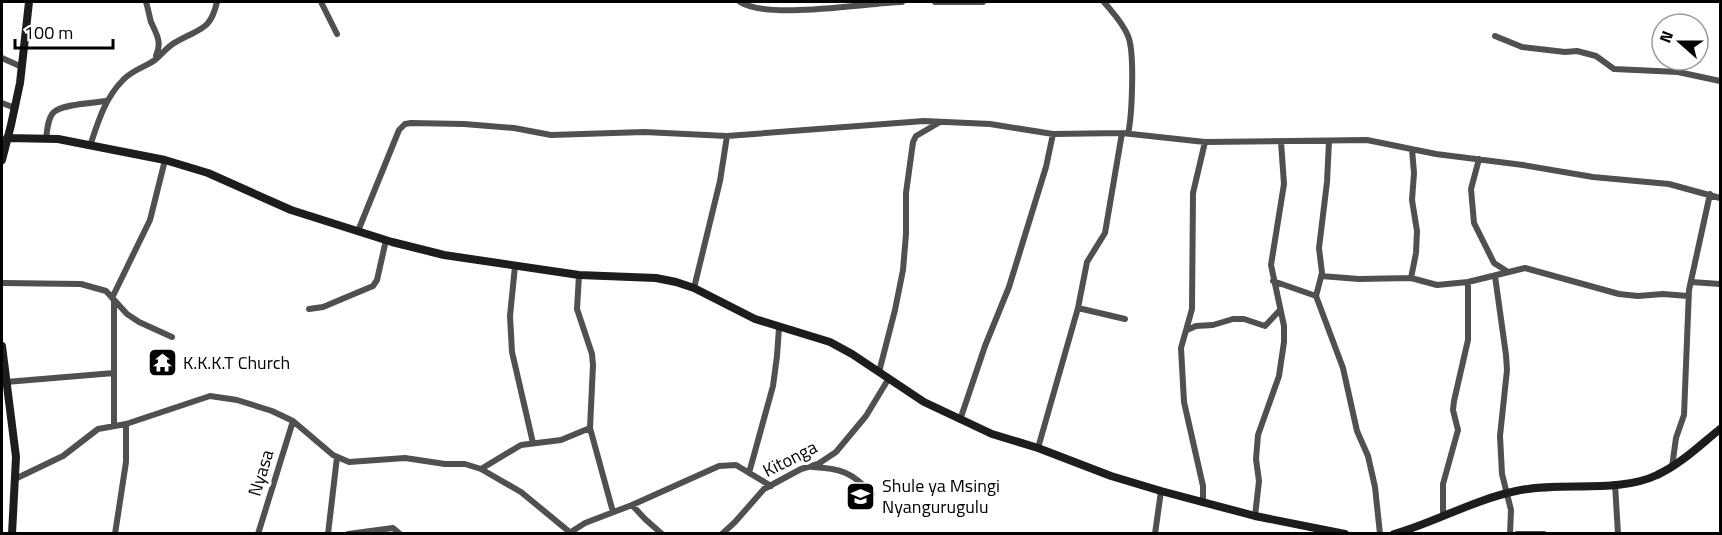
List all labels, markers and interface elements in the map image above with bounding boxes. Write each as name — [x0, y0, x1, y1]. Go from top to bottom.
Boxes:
scale bar — [15, 12, 112, 50]
north arrow — [1650, 12, 1710, 72]
text: 100 m — [24, 19, 73, 46]
text: N — [1653, 27, 1679, 46]
temple icon: K.K.K.T Church — [146, 347, 178, 379]
place label: K.K.K.T Church — [183, 349, 290, 376]
street label: Kitonga — [758, 433, 822, 484]
street label: Nyasa — [241, 446, 280, 499]
place label: Shule ya Msingi Nyangurugulu — [882, 472, 1000, 520]
school or university icon: Shule ya Msingi Nyangurugulu — [845, 480, 877, 512]

